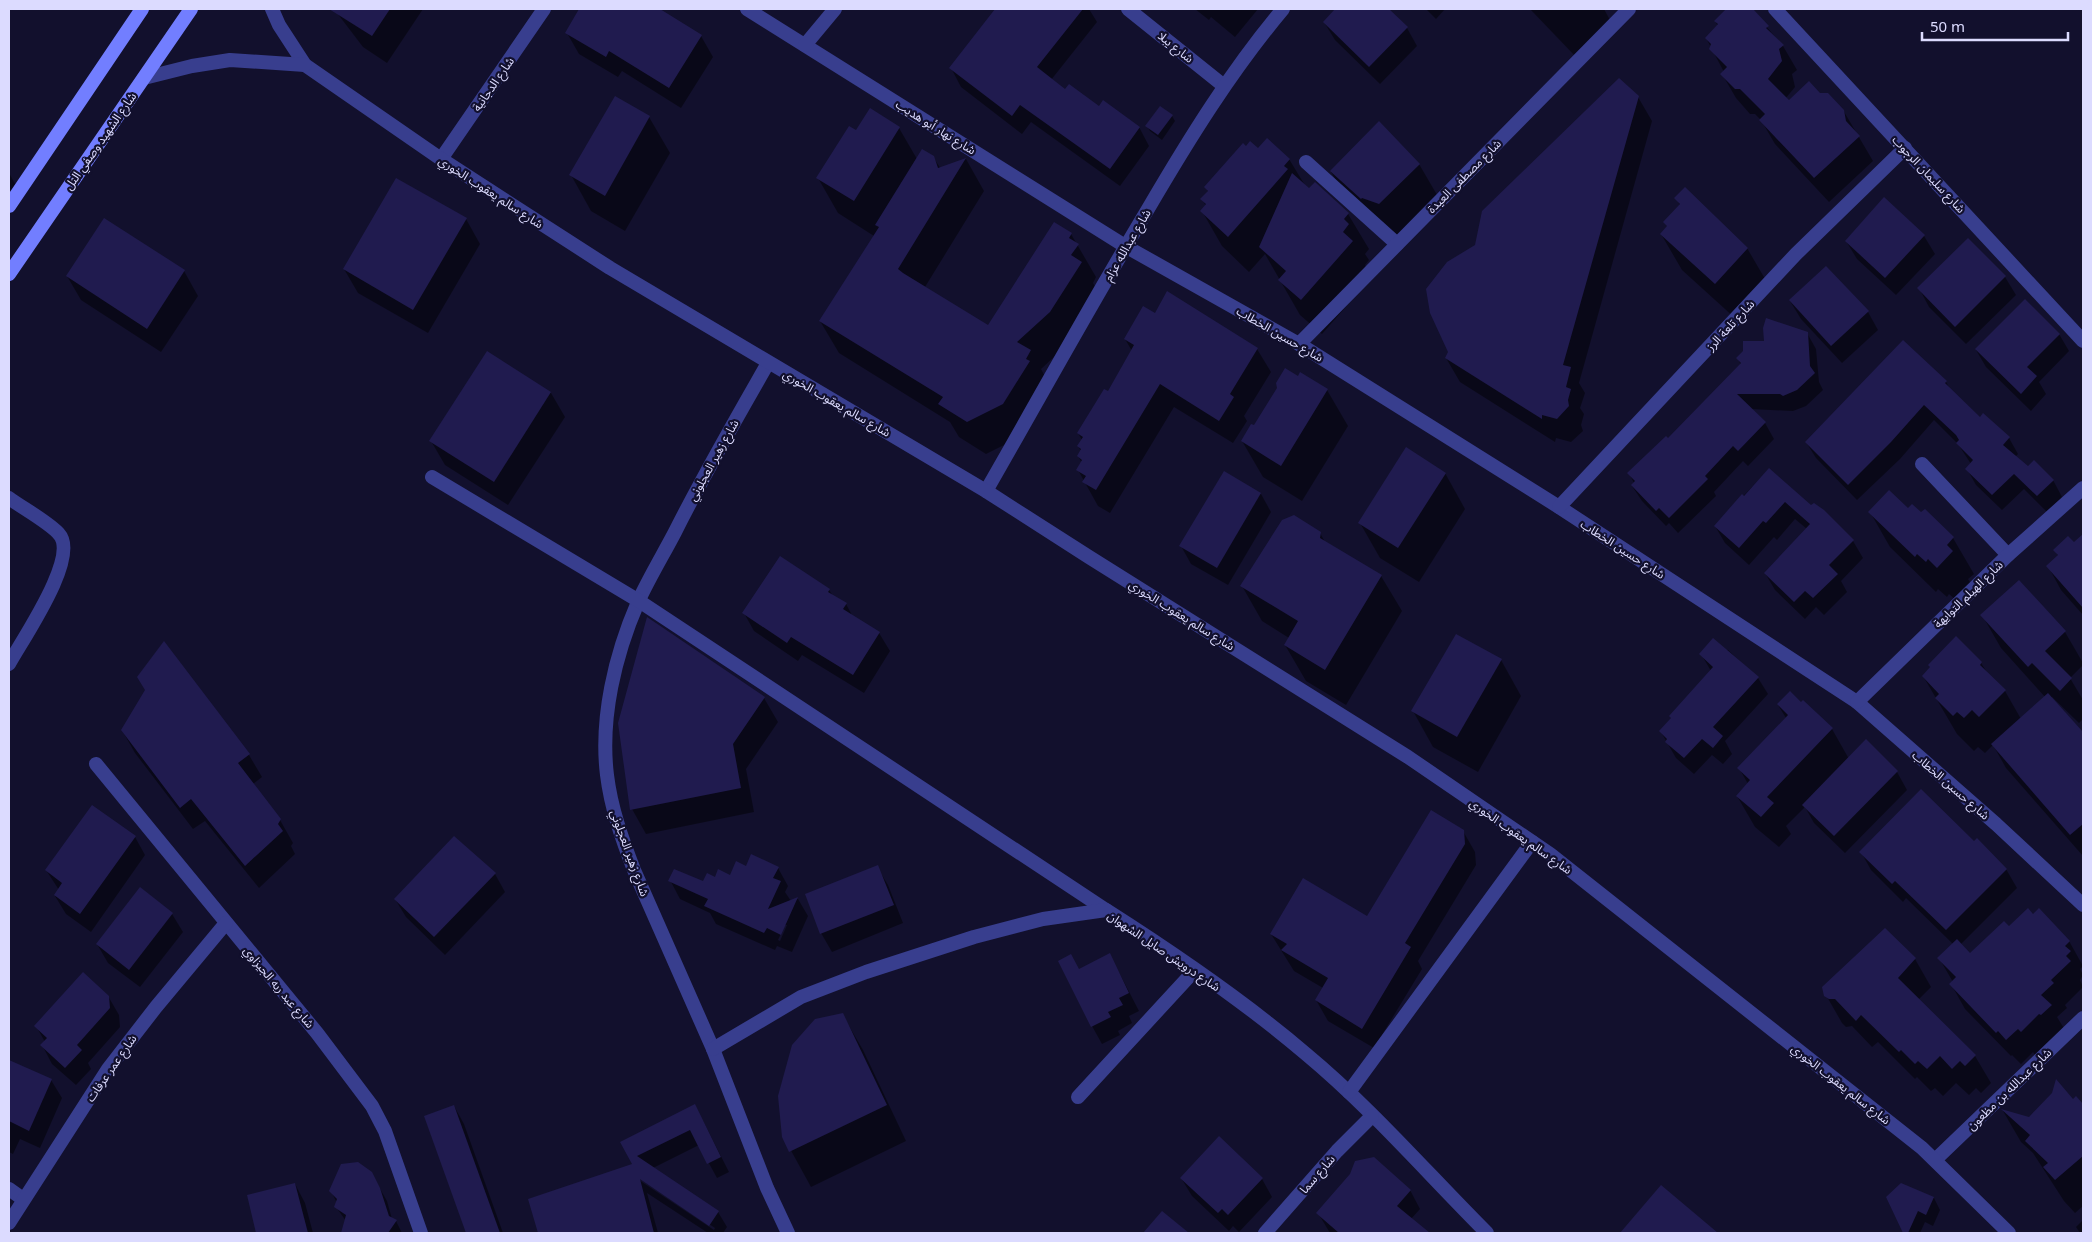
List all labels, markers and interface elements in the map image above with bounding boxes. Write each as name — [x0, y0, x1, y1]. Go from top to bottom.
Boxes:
scale bar — [1922, 10, 2068, 42]
text: 50 m — [1930, 16, 1965, 36]
street label: شارع يبلا — [1154, 27, 1197, 67]
street label: شارع الدجانية — [468, 53, 519, 115]
street label: شارع الشهيد وصفي التل — [60, 89, 142, 194]
street label: شارع نهار أبو هديب — [892, 96, 979, 159]
street label: شارع سليمان الرجوب — [1888, 131, 1970, 217]
street label: شارع مصطفى العيدة — [1423, 135, 1506, 218]
street label: شارع سالم يعقوب الخوري — [434, 152, 547, 234]
street label: شارع عبدالله عزام — [1099, 206, 1155, 285]
street label: شارع تلعة الرز — [1701, 296, 1759, 356]
street label: شارع حسين الخطاب — [1233, 302, 1327, 367]
street label: شارع سالم يعقوب الخوري — [779, 365, 894, 442]
street label: شارع زهير العجلوني — [684, 416, 744, 505]
street label: شارع حسين الخطاب — [1577, 515, 1669, 584]
street label: شارع الهيلم التوايهة — [1929, 556, 2007, 632]
street label: شارع سالم يعقوب الخوري — [1125, 576, 1238, 656]
street label: شارع حسين الخطاب — [1908, 747, 1993, 824]
street label: شارع سالم يعقوب الخوري — [1465, 794, 1576, 879]
street label: شارع زهير العجلوني — [605, 807, 654, 899]
street label: شارع درويش صايل الشهوان — [1104, 907, 1224, 996]
street label: شارع عبد ربه الجيزاوي — [238, 942, 318, 1033]
street label: شارع عمر عرفات — [82, 1031, 141, 1106]
street label: شارع سالم يعقوب الخوري — [1787, 1040, 1894, 1130]
street label: شارع عبدالله بن مظعون — [1963, 1044, 2056, 1135]
street label: شارع سما — [1295, 1151, 1339, 1198]

